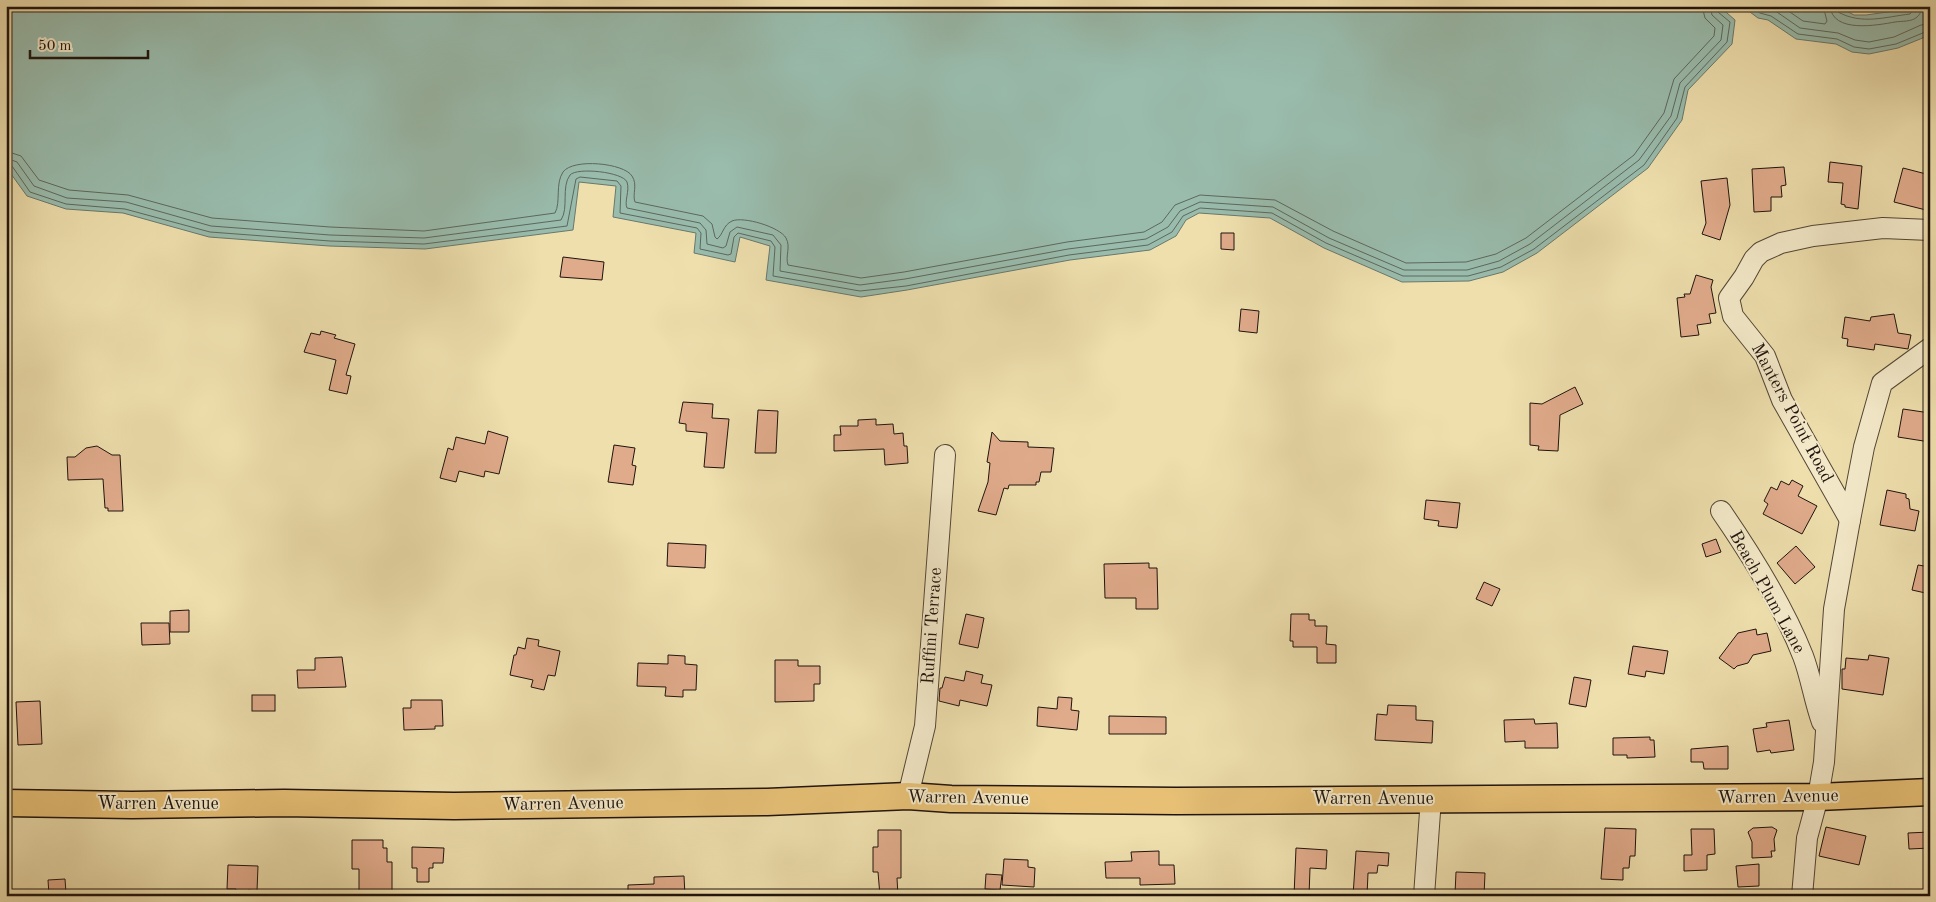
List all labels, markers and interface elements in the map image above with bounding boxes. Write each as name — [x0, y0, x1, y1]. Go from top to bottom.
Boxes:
scale bar — [30, 28, 148, 60]
text: 50 m — [38, 39, 72, 54]
street label: Manters Point Road — [1748, 340, 1836, 486]
street label: Beach Plum Lane — [1726, 528, 1808, 656]
street label: Ruffini Terrace — [919, 567, 945, 685]
street label: Warren Avenue — [1717, 787, 1839, 807]
street label: Warren Avenue — [907, 788, 1029, 808]
street label: Warren Avenue — [1312, 790, 1434, 808]
street label: Warren Avenue — [502, 794, 624, 814]
street label: Warren Avenue — [97, 795, 219, 813]

